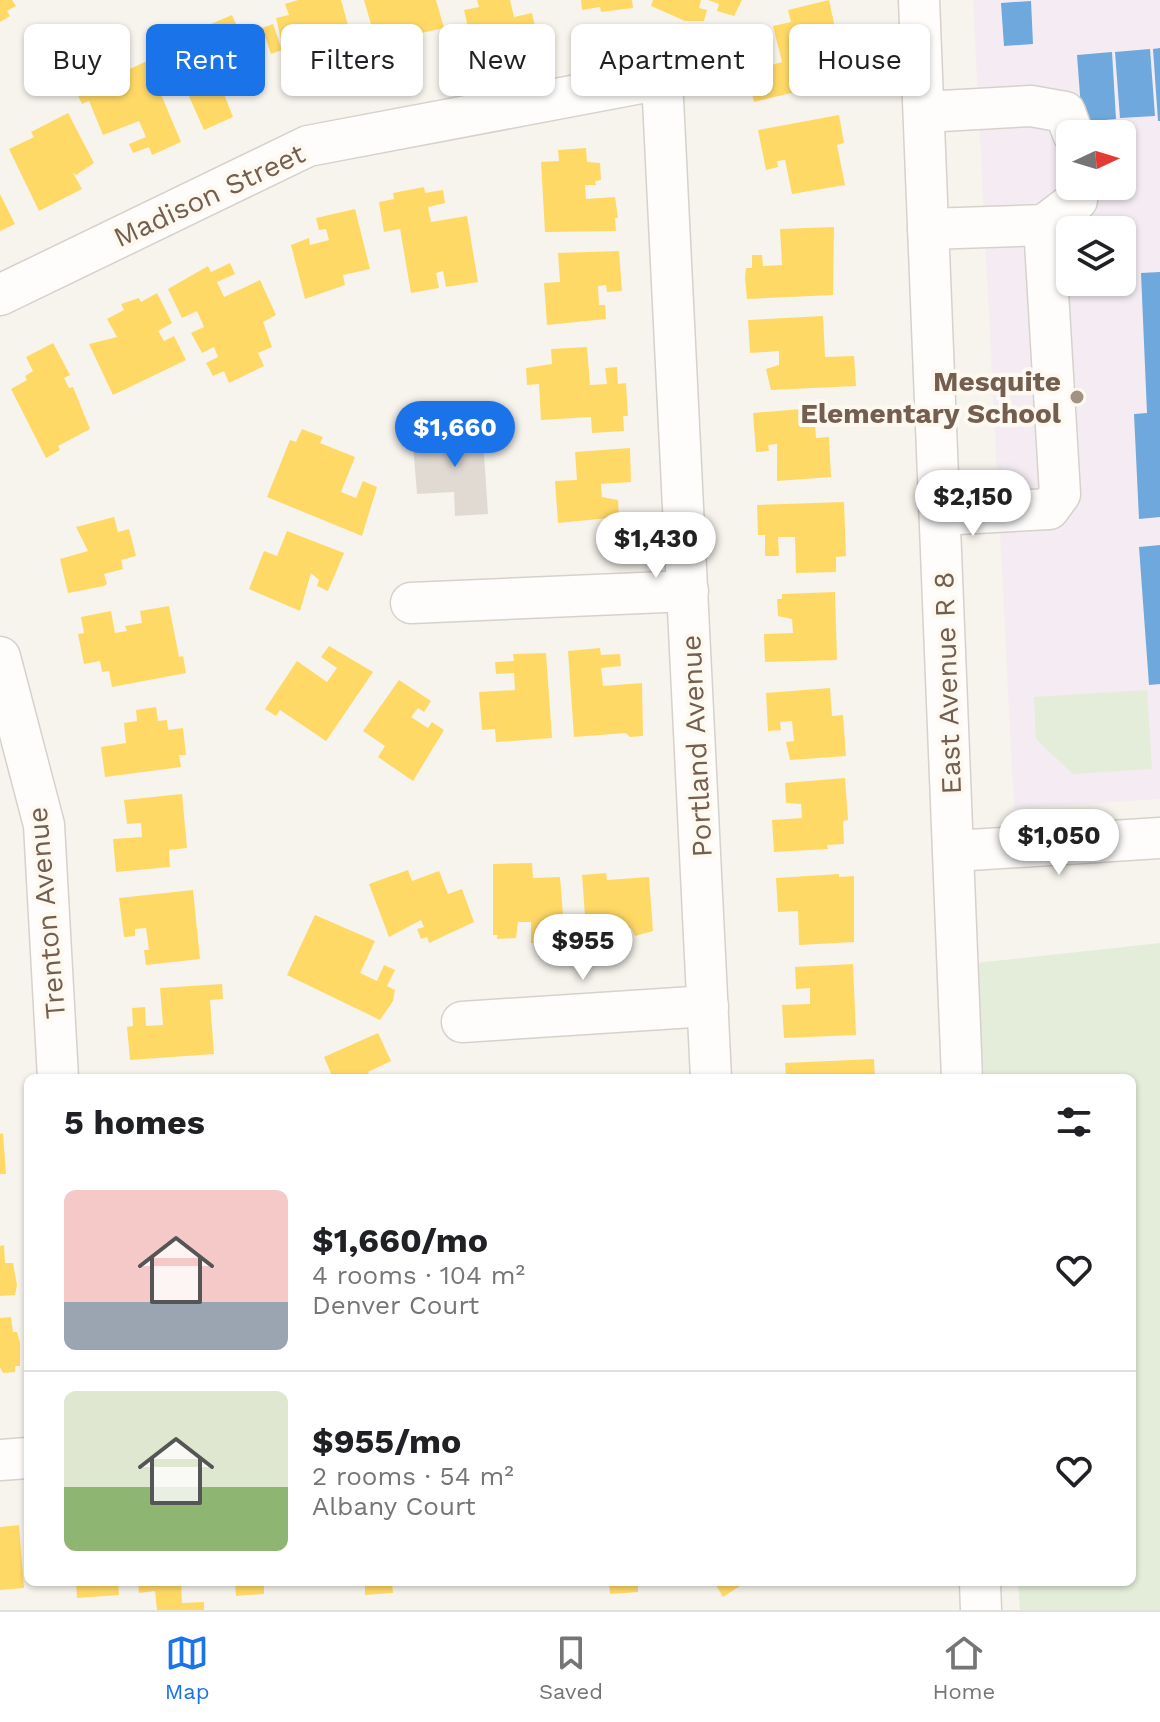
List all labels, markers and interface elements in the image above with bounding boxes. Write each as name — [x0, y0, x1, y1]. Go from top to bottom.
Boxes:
chip: Buy — [24, 24, 130, 96]
chip: Rent — [146, 24, 265, 96]
chip: Filters — [281, 24, 423, 96]
chip: New — [439, 24, 555, 96]
chip: Apartment — [571, 24, 773, 96]
chip: House — [789, 24, 930, 96]
north arrow — [1056, 120, 1136, 200]
map controls — [1056, 120, 1136, 296]
street label: Madison Street — [108, 137, 310, 254]
button: layers — [1056, 216, 1136, 296]
place label: Mesquite Elementary School — [800, 365, 1062, 430]
marker: Mesquite Elementary School — [1068, 388, 1086, 406]
pin: $1,660 — [390, 401, 520, 469]
text: $1,660 — [413, 412, 497, 442]
pin: $2,150 — [908, 470, 1038, 538]
text: $2,150 — [933, 481, 1013, 511]
pin: $1,430 — [591, 512, 721, 580]
text: $1,430 — [614, 523, 698, 553]
street label: East Avenue R 8 — [927, 571, 968, 795]
street label: Portland Avenue — [674, 634, 719, 858]
street label: Trenton Avenue — [21, 806, 72, 1020]
pin: $1,050 — [994, 809, 1124, 877]
text: $1,050 — [1017, 820, 1101, 850]
pin: $955 — [536, 914, 630, 982]
text: $955 — [552, 925, 614, 955]
icon: filters — [1052, 1100, 1096, 1144]
text: 5 homes — [64, 1102, 205, 1142]
text: $1,660/mo — [312, 1220, 488, 1260]
icon: home — [128, 1222, 224, 1318]
icon: heart — [1052, 1248, 1096, 1292]
text: 4 rooms · 104 m² — [312, 1260, 525, 1290]
text: Denver Court — [312, 1290, 479, 1320]
text: $955/mo — [312, 1421, 461, 1461]
icon: home — [128, 1423, 224, 1519]
icon: heart — [1052, 1449, 1096, 1493]
text: 2 rooms · 54 m² — [312, 1461, 514, 1491]
text: Albany Court — [312, 1491, 476, 1521]
tab: Map — [165, 1631, 210, 1704]
tab: Saved — [539, 1631, 603, 1704]
tab: Home — [932, 1631, 995, 1704]

